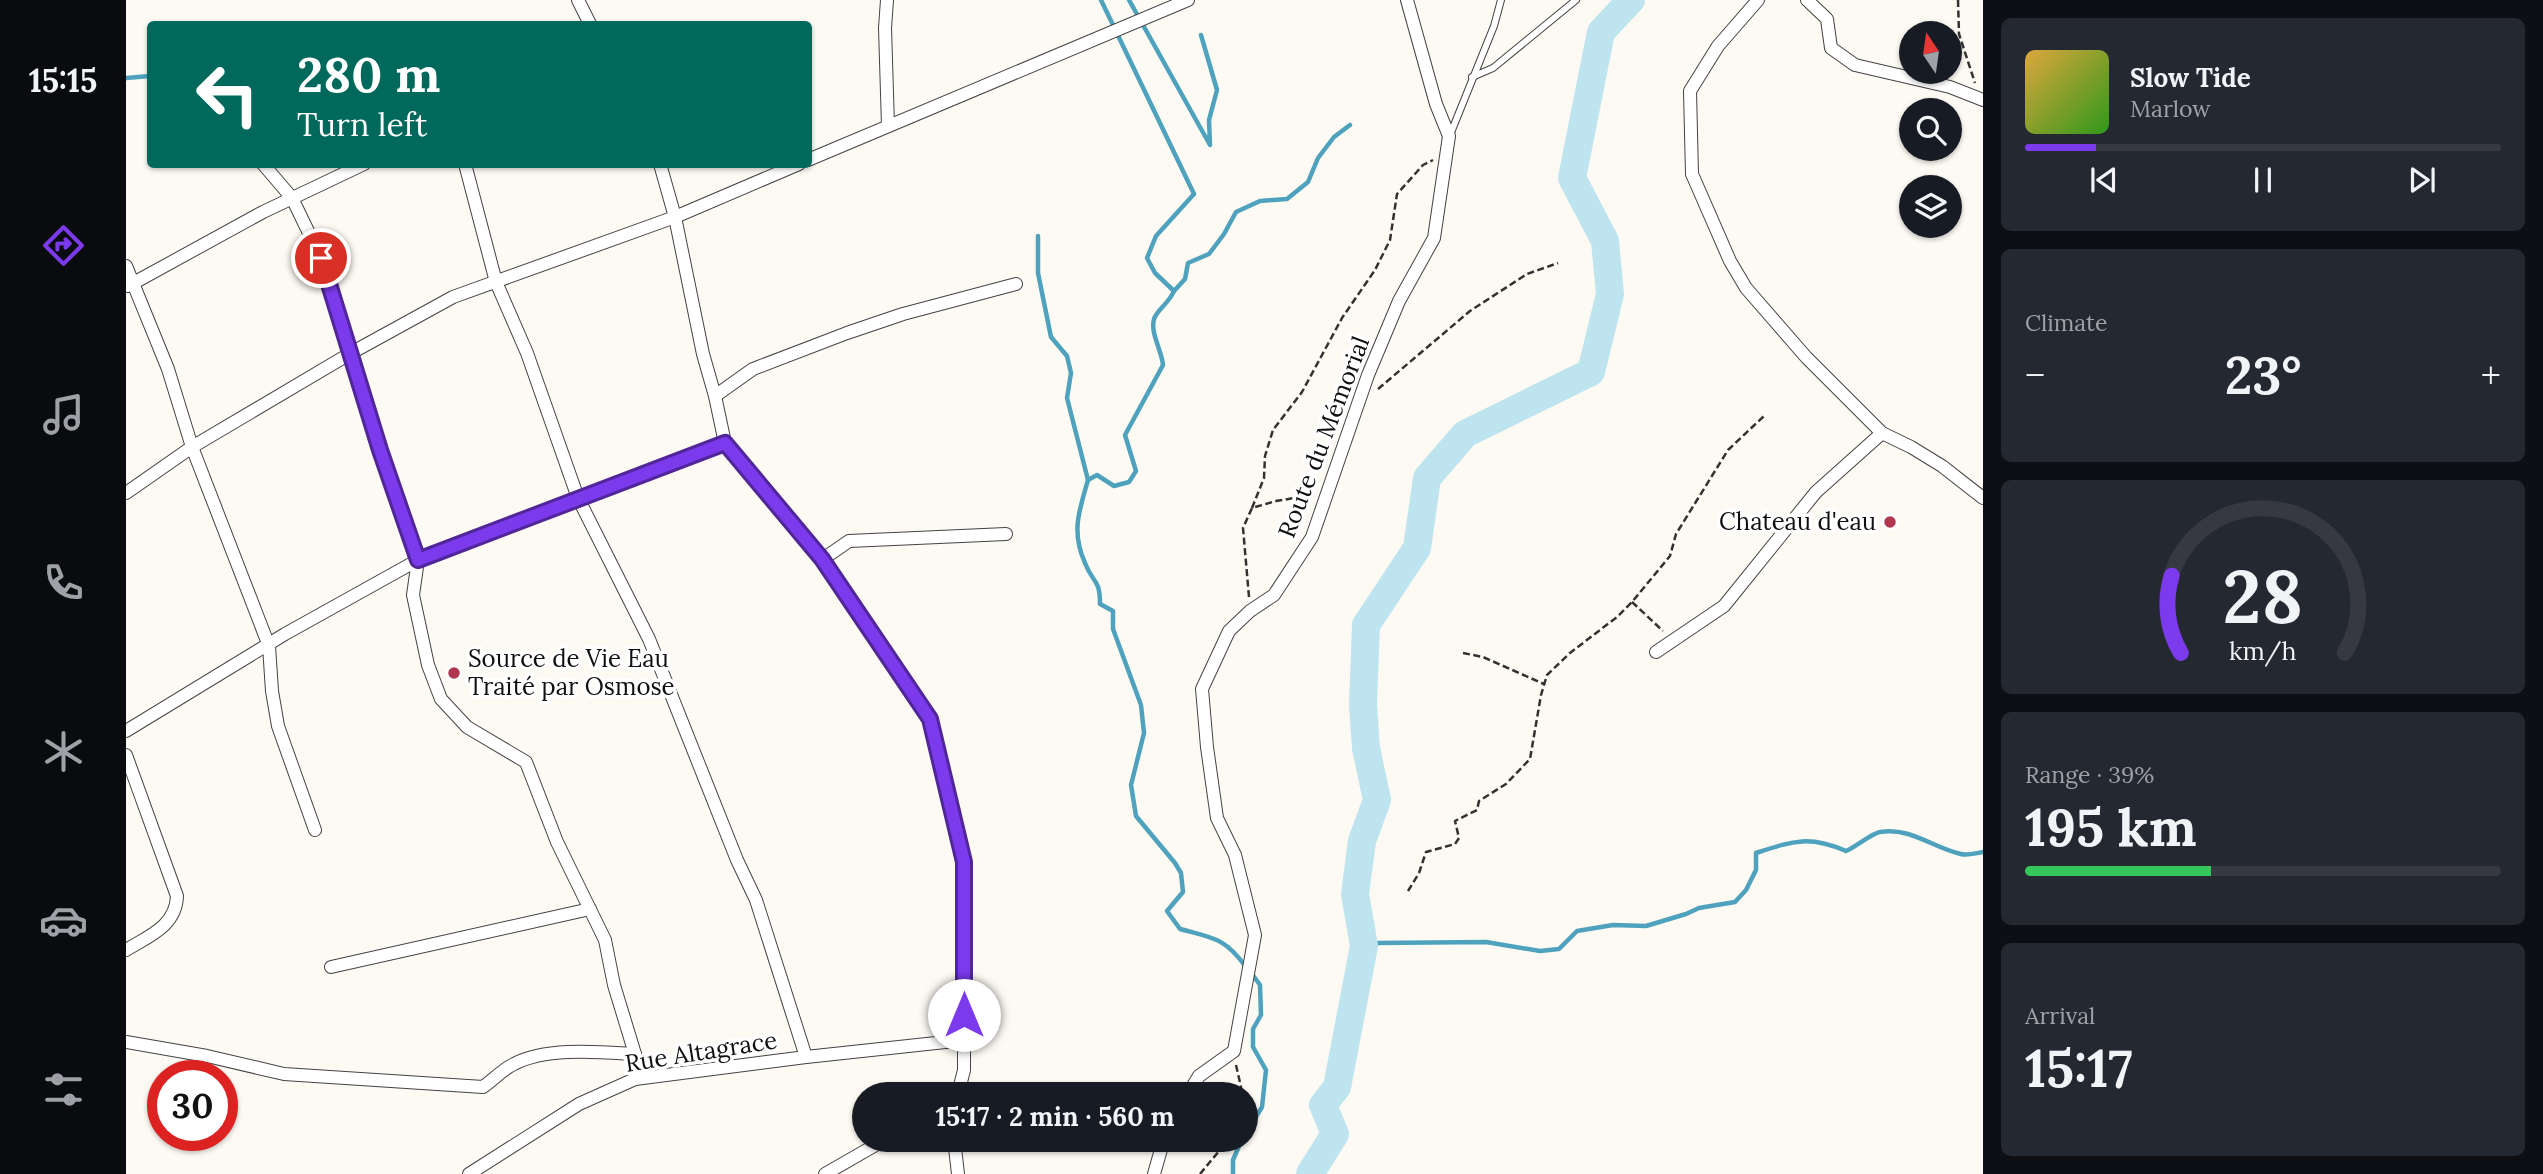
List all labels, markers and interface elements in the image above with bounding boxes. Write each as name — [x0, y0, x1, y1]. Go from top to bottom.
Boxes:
north arrow — [1899, 21, 1962, 84]
map controls — [1899, 21, 1962, 238]
text: 280 m — [297, 43, 440, 105]
icon: left — [182, 49, 273, 140]
text: 15:15 — [29, 60, 97, 101]
text: Slow Tide — [2130, 61, 2251, 94]
text: Marlow — [2130, 94, 2211, 123]
button: search — [1899, 98, 1962, 161]
text: Turn left — [297, 104, 427, 145]
icon: previous — [2085, 161, 2123, 199]
icon: pause — [2244, 161, 2282, 199]
icon: next — [2403, 161, 2441, 199]
button: layers — [1899, 175, 1962, 238]
icon: directions — [39, 221, 88, 270]
pin — [291, 228, 351, 288]
icon: arrive — [302, 239, 340, 277]
text: Climate — [2025, 308, 2107, 337]
street label: Route du Mémorial — [1271, 332, 1376, 542]
text: 23° — [2225, 342, 2301, 408]
text: − — [2025, 351, 2045, 399]
text: + — [2481, 351, 2501, 399]
icon: music — [39, 390, 88, 439]
place label: Chateau d'eau — [1719, 506, 1876, 537]
marker: Chateau d'eau — [1882, 514, 1898, 530]
text: 28 — [2223, 550, 2303, 643]
icon: phone — [39, 558, 88, 607]
text: km/h — [2229, 635, 2297, 667]
place label: Source de Vie Eau Traité par Osmose — [468, 643, 675, 702]
marker: Source de Vie Eau Traité par Osmose — [446, 665, 462, 681]
icon: climate — [39, 727, 88, 776]
text: Range · 39% — [2025, 760, 2154, 789]
text: 195 km — [2025, 794, 2197, 860]
icon: car — [39, 896, 88, 945]
position arrow — [927, 978, 1001, 1052]
text: Arrival — [2025, 1001, 2095, 1030]
street label: Rue Altagrace — [623, 1024, 779, 1079]
text: 15:17 — [2025, 1035, 2133, 1101]
speed limit sign: 30 — [147, 1060, 238, 1151]
icon: filters — [39, 1065, 88, 1114]
text: 15:17 · 2 min · 560 m — [936, 1100, 1174, 1133]

